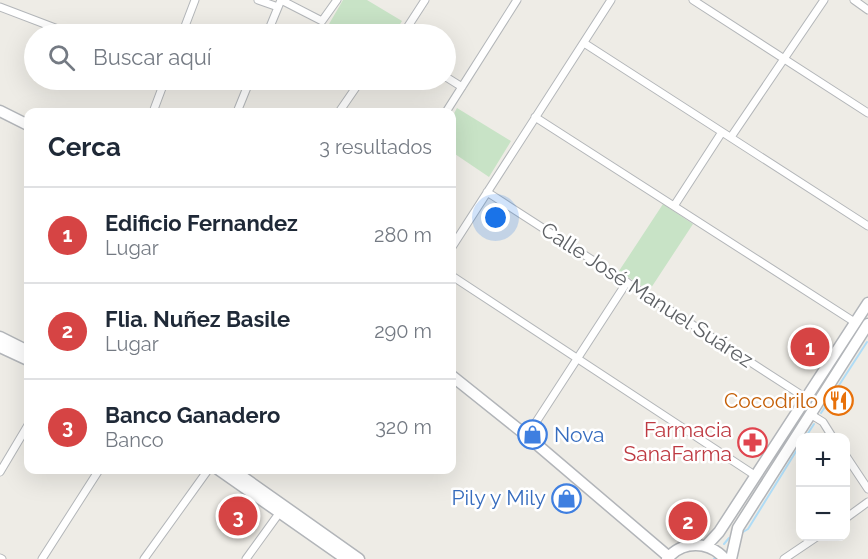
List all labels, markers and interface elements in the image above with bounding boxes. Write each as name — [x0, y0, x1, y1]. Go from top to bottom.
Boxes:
search box — [24, 24, 456, 90]
icon: search — [45, 41, 78, 74]
text: Buscar aquí — [93, 44, 212, 70]
text: Cerca — [48, 132, 121, 162]
text: 3 resultados — [319, 135, 432, 159]
your location — [481, 203, 510, 232]
text: Edificio Fernandez — [105, 210, 298, 236]
street label: Calle José Manuel Suárez — [536, 217, 758, 373]
text: 1 — [63, 223, 72, 247]
text: 280 m — [374, 223, 432, 247]
text: Lugar — [105, 236, 159, 260]
text: Flia. Nuñez Basile — [105, 306, 290, 332]
text: 2 — [62, 319, 73, 343]
text: 290 m — [374, 319, 432, 343]
pin: 1 — [790, 324, 830, 370]
text: Lugar — [105, 332, 159, 356]
restaurant icon: Cocodrilo — [823, 385, 855, 417]
place label: Cocodrilo — [724, 388, 818, 413]
text: Banco Ganadero — [105, 402, 280, 428]
text: 3 — [62, 415, 73, 439]
text: 320 m — [375, 415, 432, 439]
place label: Farmacia SanaFarma — [624, 417, 732, 466]
shop icon: Nova — [517, 419, 549, 451]
place label: Nova — [554, 422, 605, 447]
pharmacy icon: Farmacia SanaFarma — [737, 426, 769, 458]
text: Banco — [105, 428, 164, 452]
map controls — [796, 433, 850, 541]
button: + — [796, 433, 850, 487]
shop icon: Pily y Mily — [551, 482, 583, 514]
place label: Pily y Mily — [451, 485, 546, 510]
button: − — [796, 487, 850, 541]
pin: 3 — [218, 494, 258, 538]
pin: 2 — [668, 498, 708, 544]

